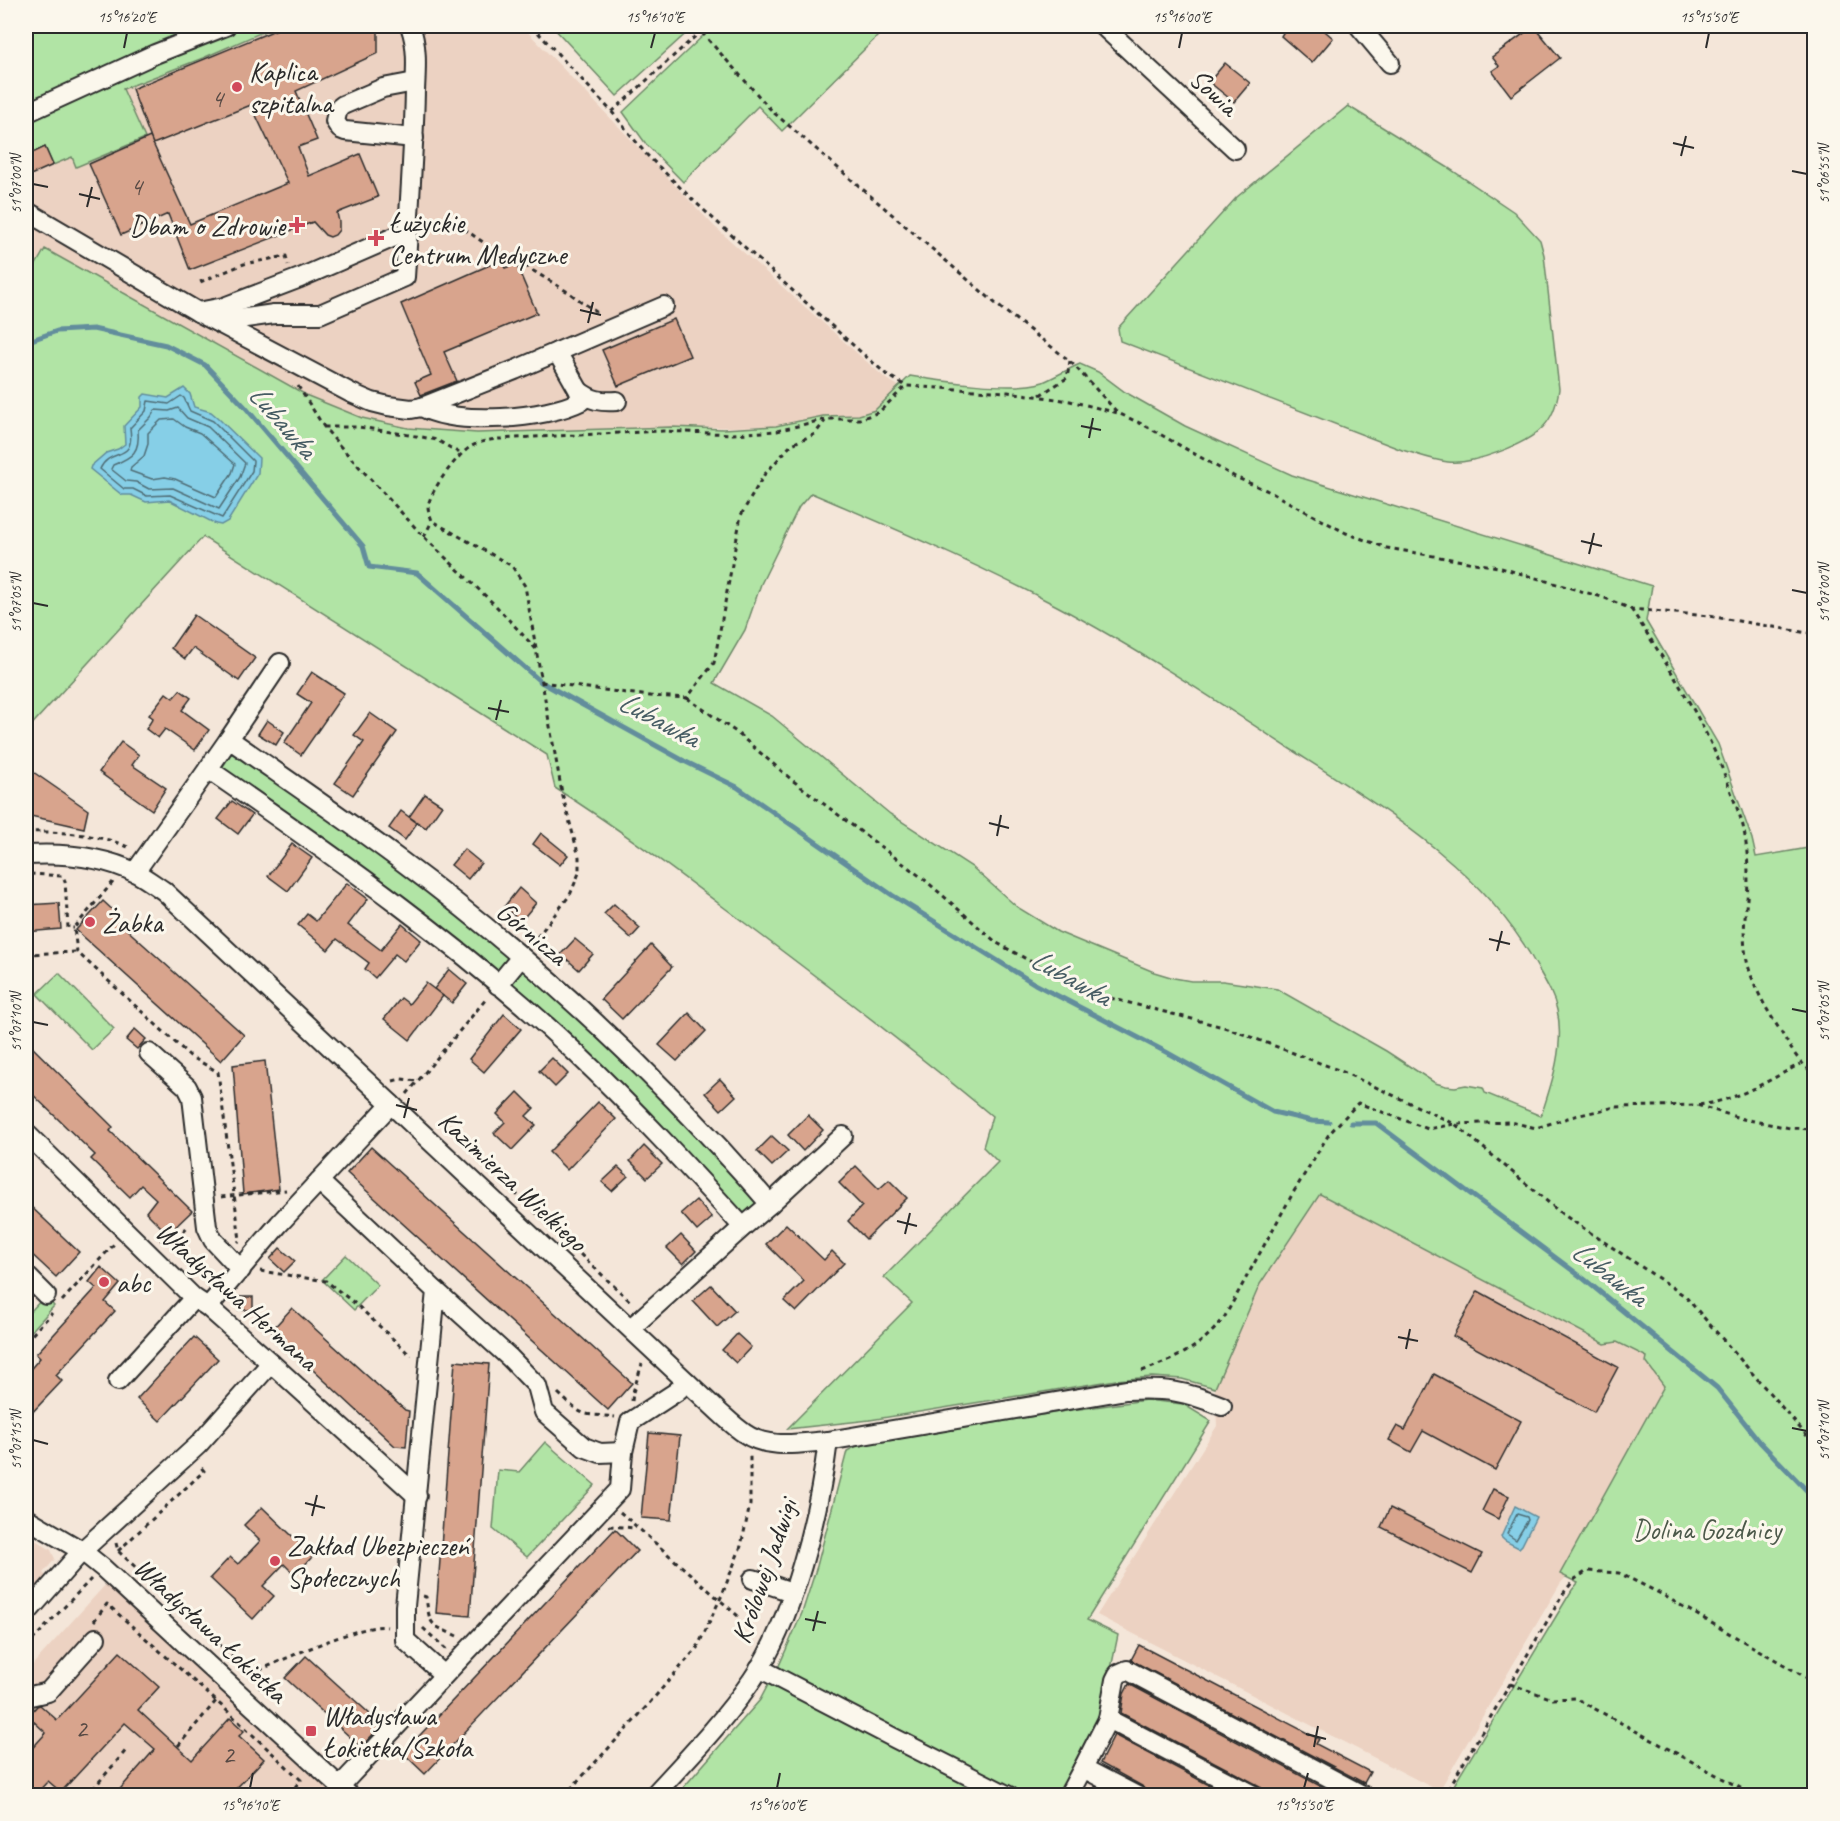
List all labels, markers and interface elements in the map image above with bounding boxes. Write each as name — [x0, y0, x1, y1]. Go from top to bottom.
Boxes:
text: 15°16'20"E — [98, 8, 158, 27]
text: 15°16'10"E — [626, 8, 686, 27]
text: 15°16'00"E — [1153, 8, 1213, 27]
text: 15°15'50"E — [1680, 8, 1740, 27]
place label: Kaplica szpitalna — [249, 54, 335, 121]
street label: Sowia — [1182, 61, 1248, 125]
marker: Kaplica szpitalna — [230, 80, 244, 94]
house number: 4 — [211, 82, 225, 115]
text: 51°06'55"N — [1815, 141, 1834, 204]
text: 51°07'00"N — [7, 151, 26, 214]
house number: 4 — [130, 170, 144, 203]
place label: Łużyckie Centrum Medyczne — [389, 205, 568, 272]
place label: Dbam o Zdrowie — [129, 208, 287, 243]
marker: Dbam o Zdrowie — [290, 218, 304, 232]
marker: Łużyckie Centrum Medyczne — [367, 229, 385, 247]
water label: Lubawka — [240, 376, 328, 469]
text: 51°07'00"N — [1815, 560, 1834, 623]
text: 51°07'05"N — [7, 570, 26, 633]
water label: Lubawka — [612, 682, 709, 758]
street label: Górnicza — [489, 893, 576, 974]
place label: Żabka — [102, 905, 164, 940]
marker: Żabka — [83, 915, 97, 929]
water label: Lubawka — [1024, 939, 1121, 1016]
text: 51°07'05"N — [1815, 979, 1834, 1042]
text: 51°07'10"N — [7, 989, 26, 1052]
street label: Kazimierza Wielkiego — [431, 1103, 596, 1260]
street label: Władysława Hermana — [149, 1214, 327, 1379]
water label: Lubawka — [1564, 1231, 1659, 1317]
place label: abc — [116, 1265, 151, 1300]
marker: abc — [97, 1275, 111, 1289]
text: 51°07'10"N — [1815, 1398, 1834, 1461]
text: 51°07'15"N — [7, 1407, 26, 1470]
street label: Królowej Jadwigi — [723, 1491, 806, 1648]
park label: Dolina Gozdnicy — [1633, 1512, 1784, 1547]
place label: Zakład Ubezpieczeń Społecznych — [287, 1528, 471, 1595]
street label: Władysława Łokietka — [127, 1550, 296, 1711]
marker: Zakład Ubezpieczeń Społecznych — [268, 1554, 282, 1568]
place label: Władysława Łokietka/Szkoła — [323, 1698, 474, 1765]
house number: 2 — [75, 1712, 89, 1745]
marker: Władysława Łokietka/Szkoła — [304, 1724, 318, 1738]
house number: 2 — [222, 1738, 236, 1771]
text: 15°16'10"E — [221, 1796, 281, 1815]
text: 15°16'00"E — [748, 1796, 808, 1815]
text: 15°15'50"E — [1275, 1796, 1335, 1815]

